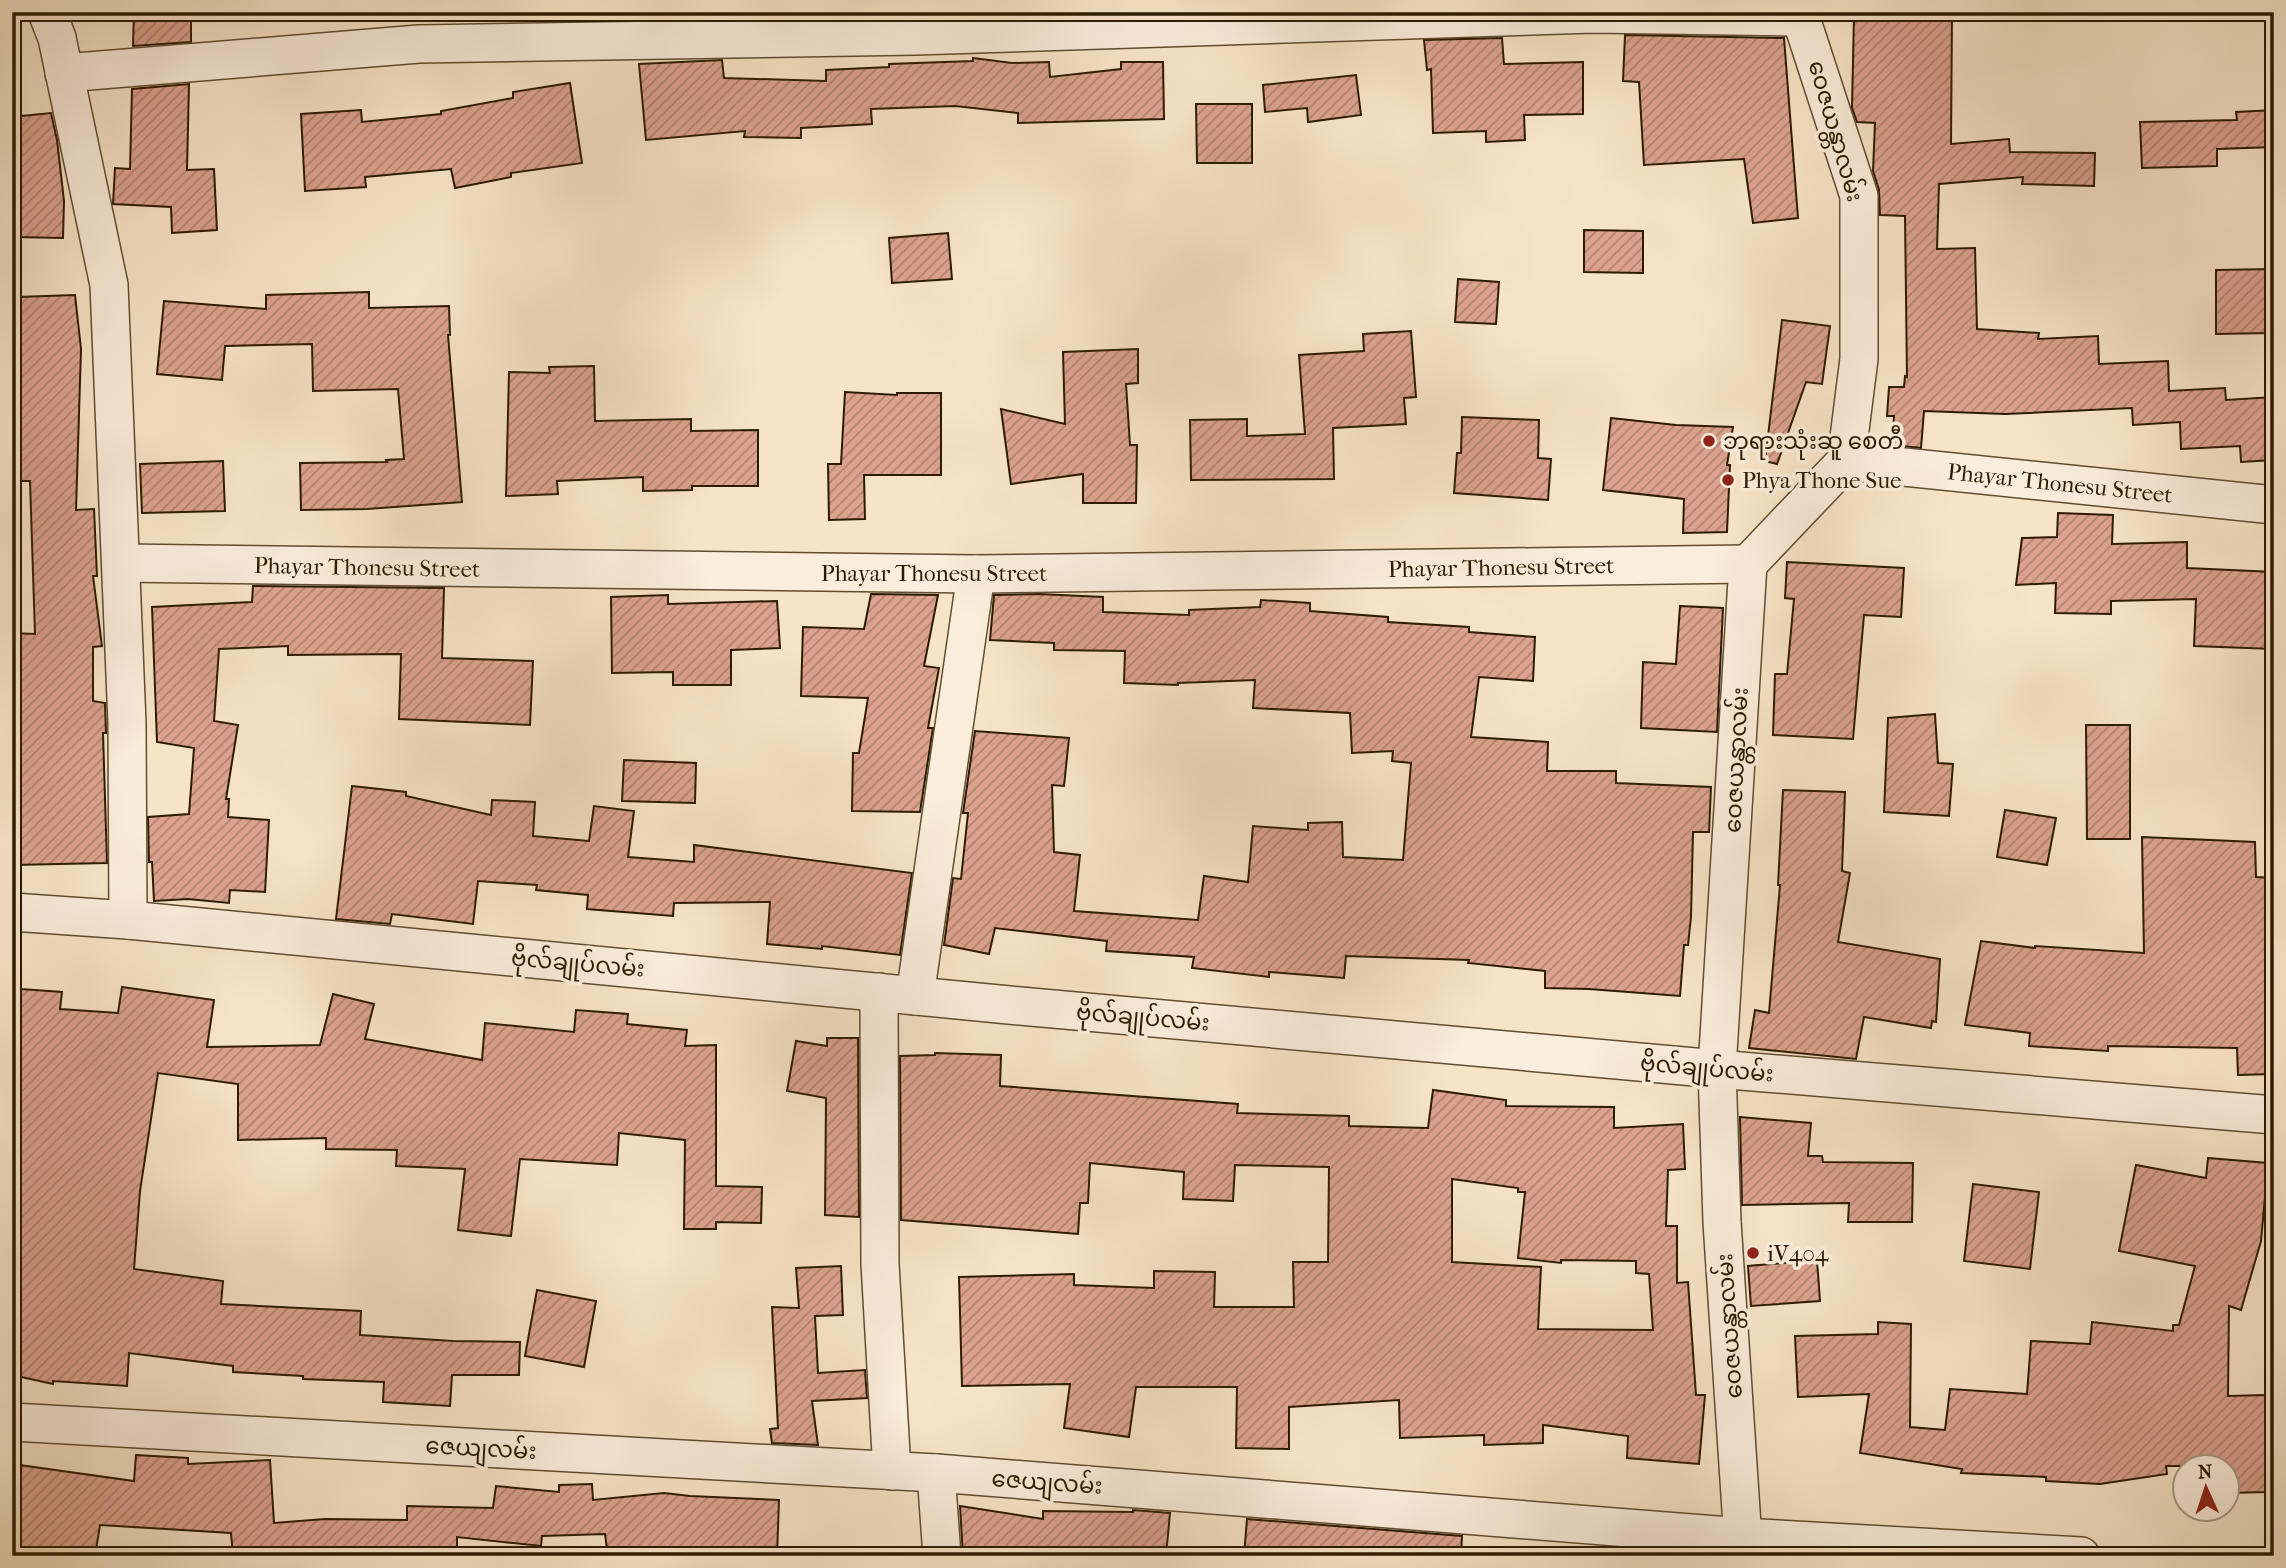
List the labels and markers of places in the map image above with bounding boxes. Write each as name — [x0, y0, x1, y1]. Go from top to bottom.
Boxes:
place label: ဘုရားသုံးဆူ စေတီ — [1723, 425, 1903, 460]
marker: ဘုရားသုံးဆူ စေတီ — [1701, 433, 1717, 449]
place label: Phya Thone Sue — [1742, 467, 1901, 494]
marker: Phya Thone Sue — [1720, 472, 1736, 488]
place label: iV404 — [1767, 1240, 1830, 1267]
marker: iV404 — [1745, 1245, 1761, 1261]

